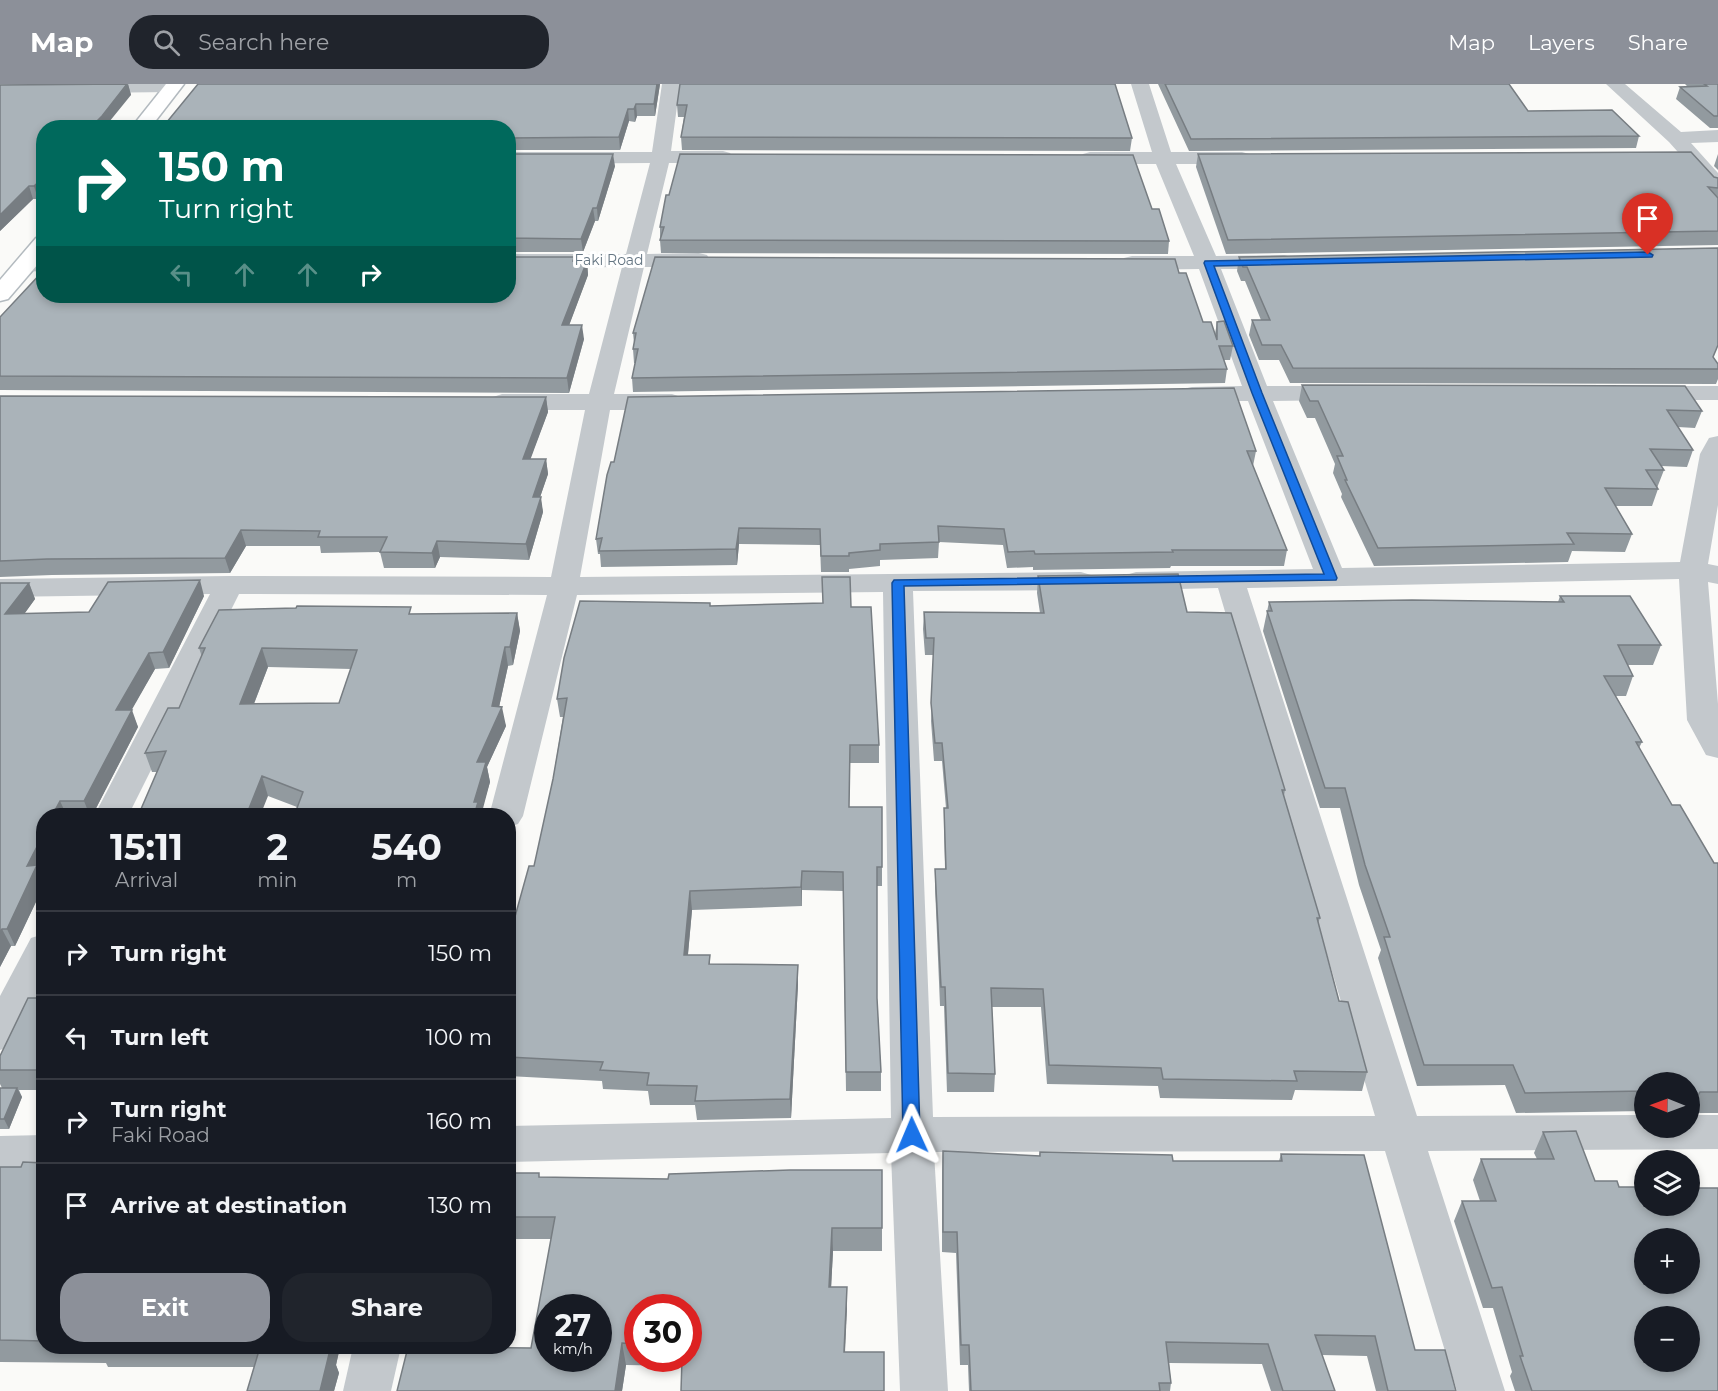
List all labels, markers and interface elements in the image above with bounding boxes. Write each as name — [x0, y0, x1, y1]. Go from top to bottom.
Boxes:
search box — [129, 15, 549, 69]
text: Map — [30, 25, 93, 59]
icon: search — [150, 26, 183, 59]
text: Search here — [198, 29, 329, 56]
text: Map — [1448, 30, 1495, 55]
text: Layers — [1528, 30, 1595, 55]
text: Share — [1628, 30, 1688, 55]
text: 150 m — [159, 140, 285, 192]
icon: right — [60, 144, 138, 222]
text: Turn right — [159, 192, 294, 225]
pin — [1622, 193, 1673, 255]
icon: arrive — [1631, 202, 1664, 235]
street label: Faki Road — [574, 251, 644, 269]
icon: left — [165, 258, 198, 291]
icon: ahead — [228, 258, 261, 291]
icon: ahead — [291, 258, 324, 291]
icon: right — [354, 258, 387, 291]
text: 15:11 — [110, 825, 183, 869]
text: 2 — [267, 825, 288, 869]
text: 540 — [371, 825, 442, 869]
text: Arrival — [115, 868, 178, 892]
text: min — [257, 868, 297, 892]
text: m — [396, 868, 417, 892]
icon: right — [60, 937, 93, 970]
text: Turn right — [111, 940, 226, 967]
text: 150 m — [428, 940, 492, 967]
icon: left — [60, 1021, 93, 1054]
text: Turn left — [111, 1024, 209, 1051]
text: 100 m — [426, 1024, 492, 1051]
north arrow — [1634, 1072, 1700, 1138]
map controls — [1634, 1072, 1700, 1372]
text: Turn right — [111, 1096, 226, 1123]
position arrow — [880, 1103, 944, 1167]
icon: right — [60, 1105, 93, 1138]
text: 160 m — [427, 1108, 492, 1135]
text: Faki Road — [111, 1123, 210, 1147]
button: layers — [1634, 1150, 1700, 1216]
icon: arrive — [60, 1189, 93, 1222]
text: Arrive at destination — [111, 1192, 347, 1219]
text: 130 m — [428, 1192, 492, 1219]
button: + — [1634, 1228, 1700, 1294]
button: Exit — [60, 1273, 270, 1342]
button: Share — [282, 1273, 492, 1342]
speed limit sign: 30 — [624, 1294, 702, 1372]
button: − — [1634, 1306, 1700, 1372]
text: 27 — [555, 1307, 591, 1344]
text: km/h — [553, 1339, 593, 1358]

